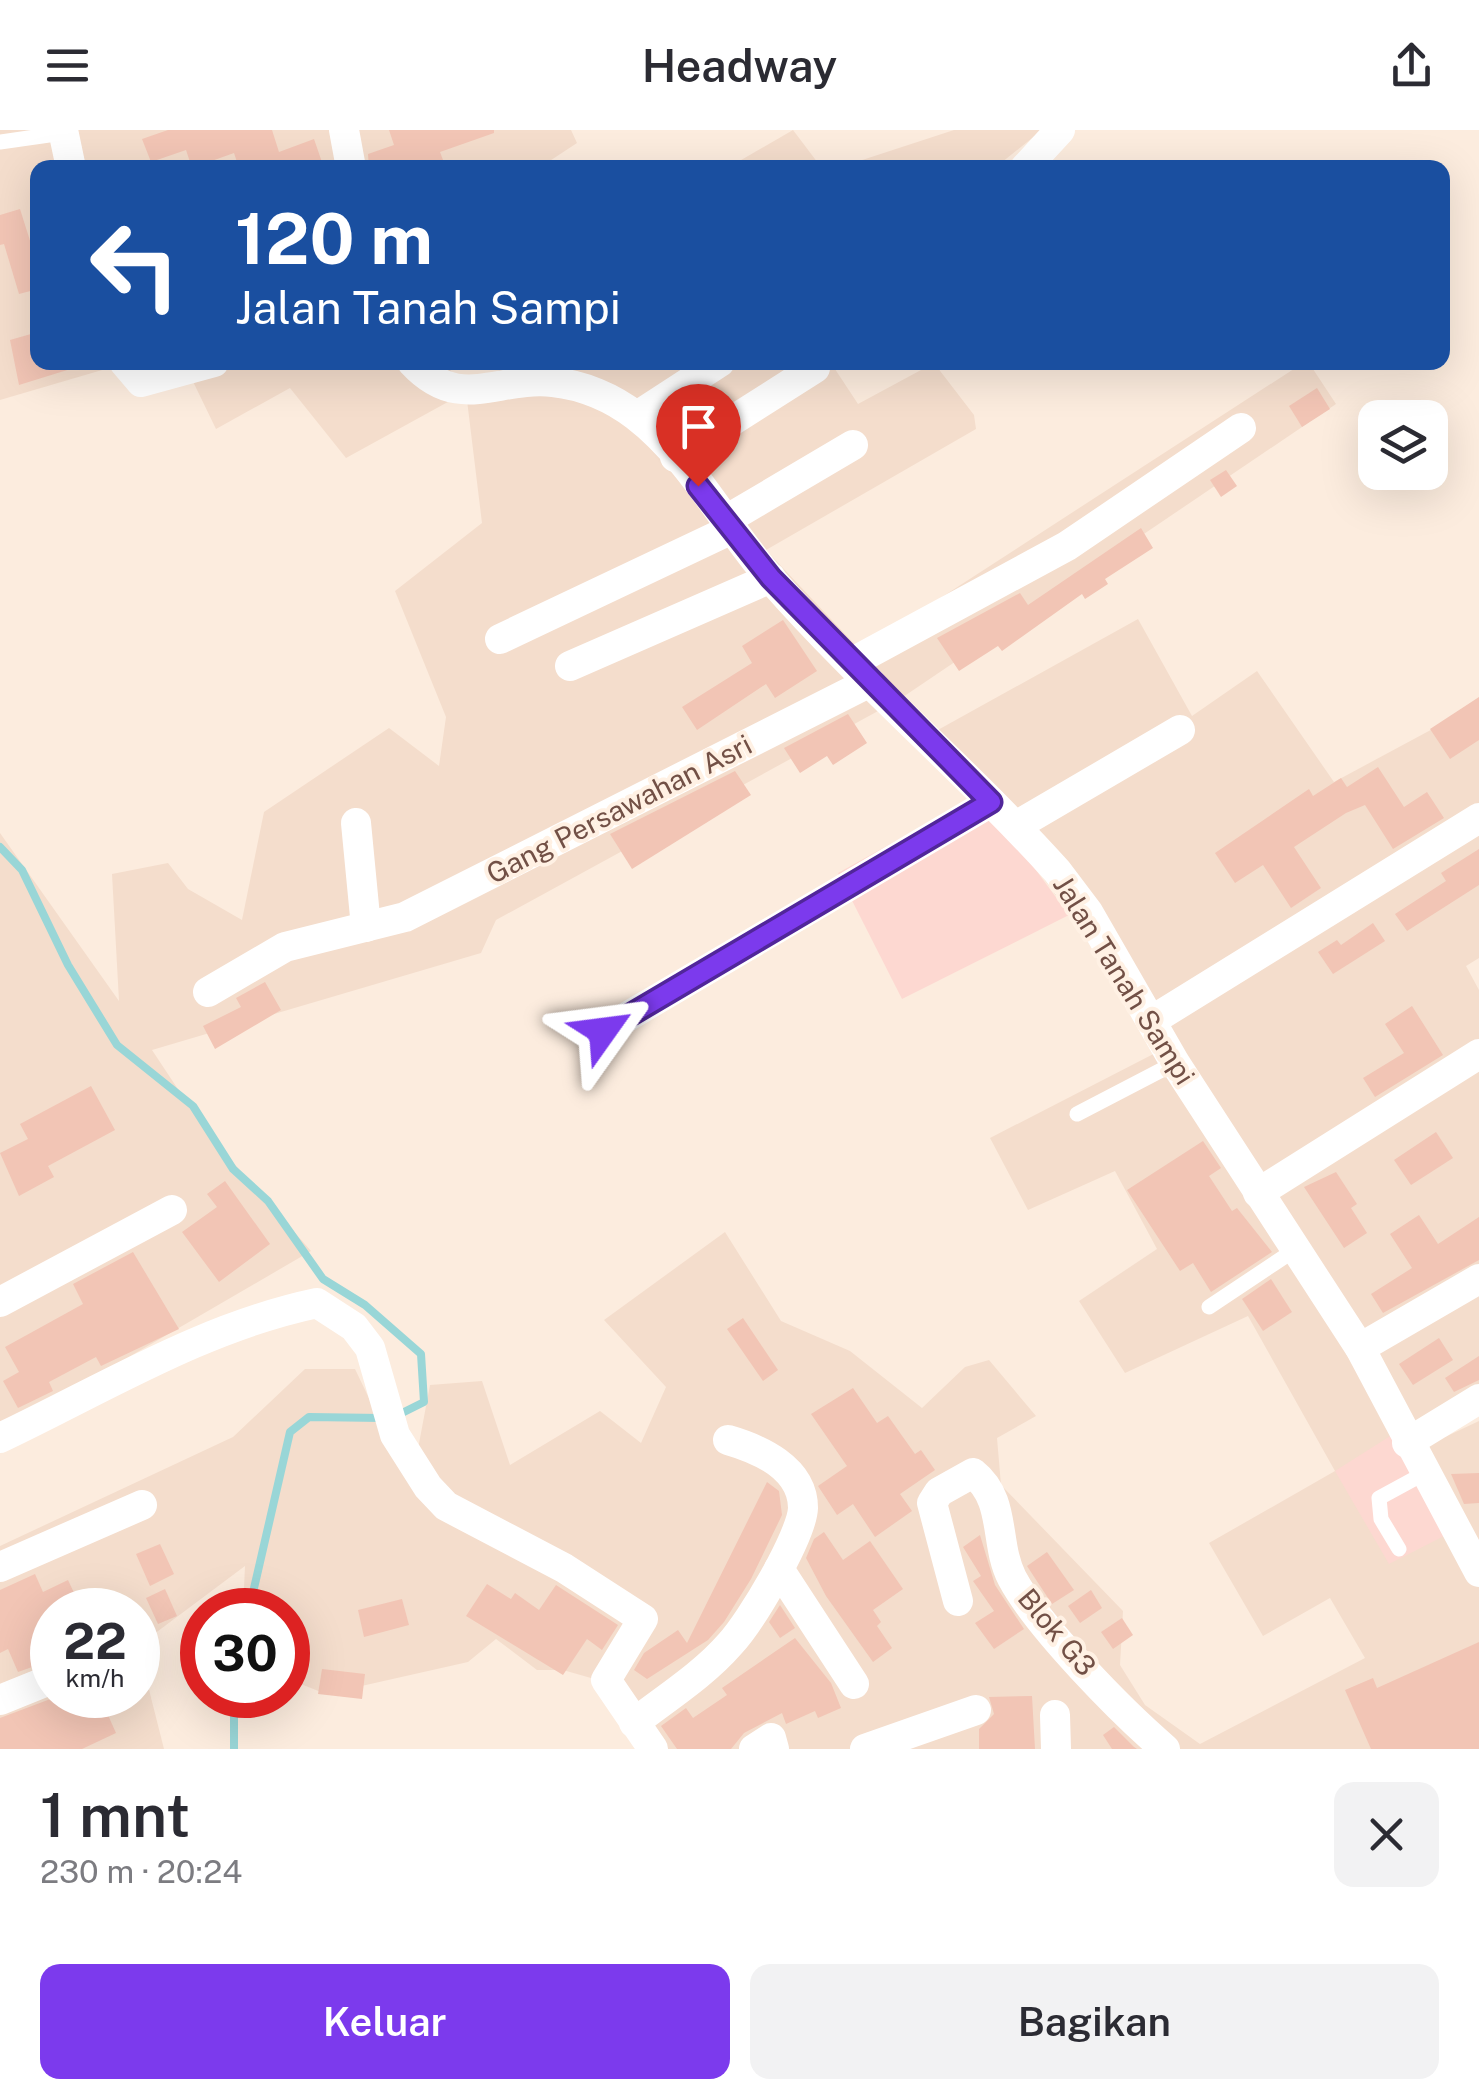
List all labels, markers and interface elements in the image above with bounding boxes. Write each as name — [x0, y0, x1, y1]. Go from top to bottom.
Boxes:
icon: menu — [40, 38, 95, 93]
icon: share — [1384, 38, 1439, 93]
text: Headway — [642, 39, 837, 92]
text: 120 m — [235, 197, 433, 280]
icon: left — [70, 200, 200, 330]
text: Jalan Tanah Sampi — [235, 281, 621, 334]
pin — [656, 384, 741, 487]
icon: arrive — [671, 399, 726, 454]
map controls — [1358, 400, 1448, 490]
button: layers — [1358, 400, 1448, 490]
street label: Gang Persawahan Asri — [481, 727, 757, 890]
street label: Jalan Tanah Sampi — [1047, 869, 1202, 1090]
position arrow — [551, 979, 655, 1083]
street label: Blok G3 — [1012, 1582, 1103, 1682]
speed limit sign: 30 — [180, 1588, 310, 1718]
text: 22 — [63, 1611, 127, 1670]
text: km/h — [66, 1663, 124, 1693]
text: 1 mnt — [40, 1780, 190, 1851]
button: close — [1334, 1782, 1439, 1887]
text: 230 m · 20:24 — [40, 1853, 242, 1890]
button: Keluar — [40, 1964, 730, 2079]
button: Bagikan — [750, 1964, 1439, 2079]

